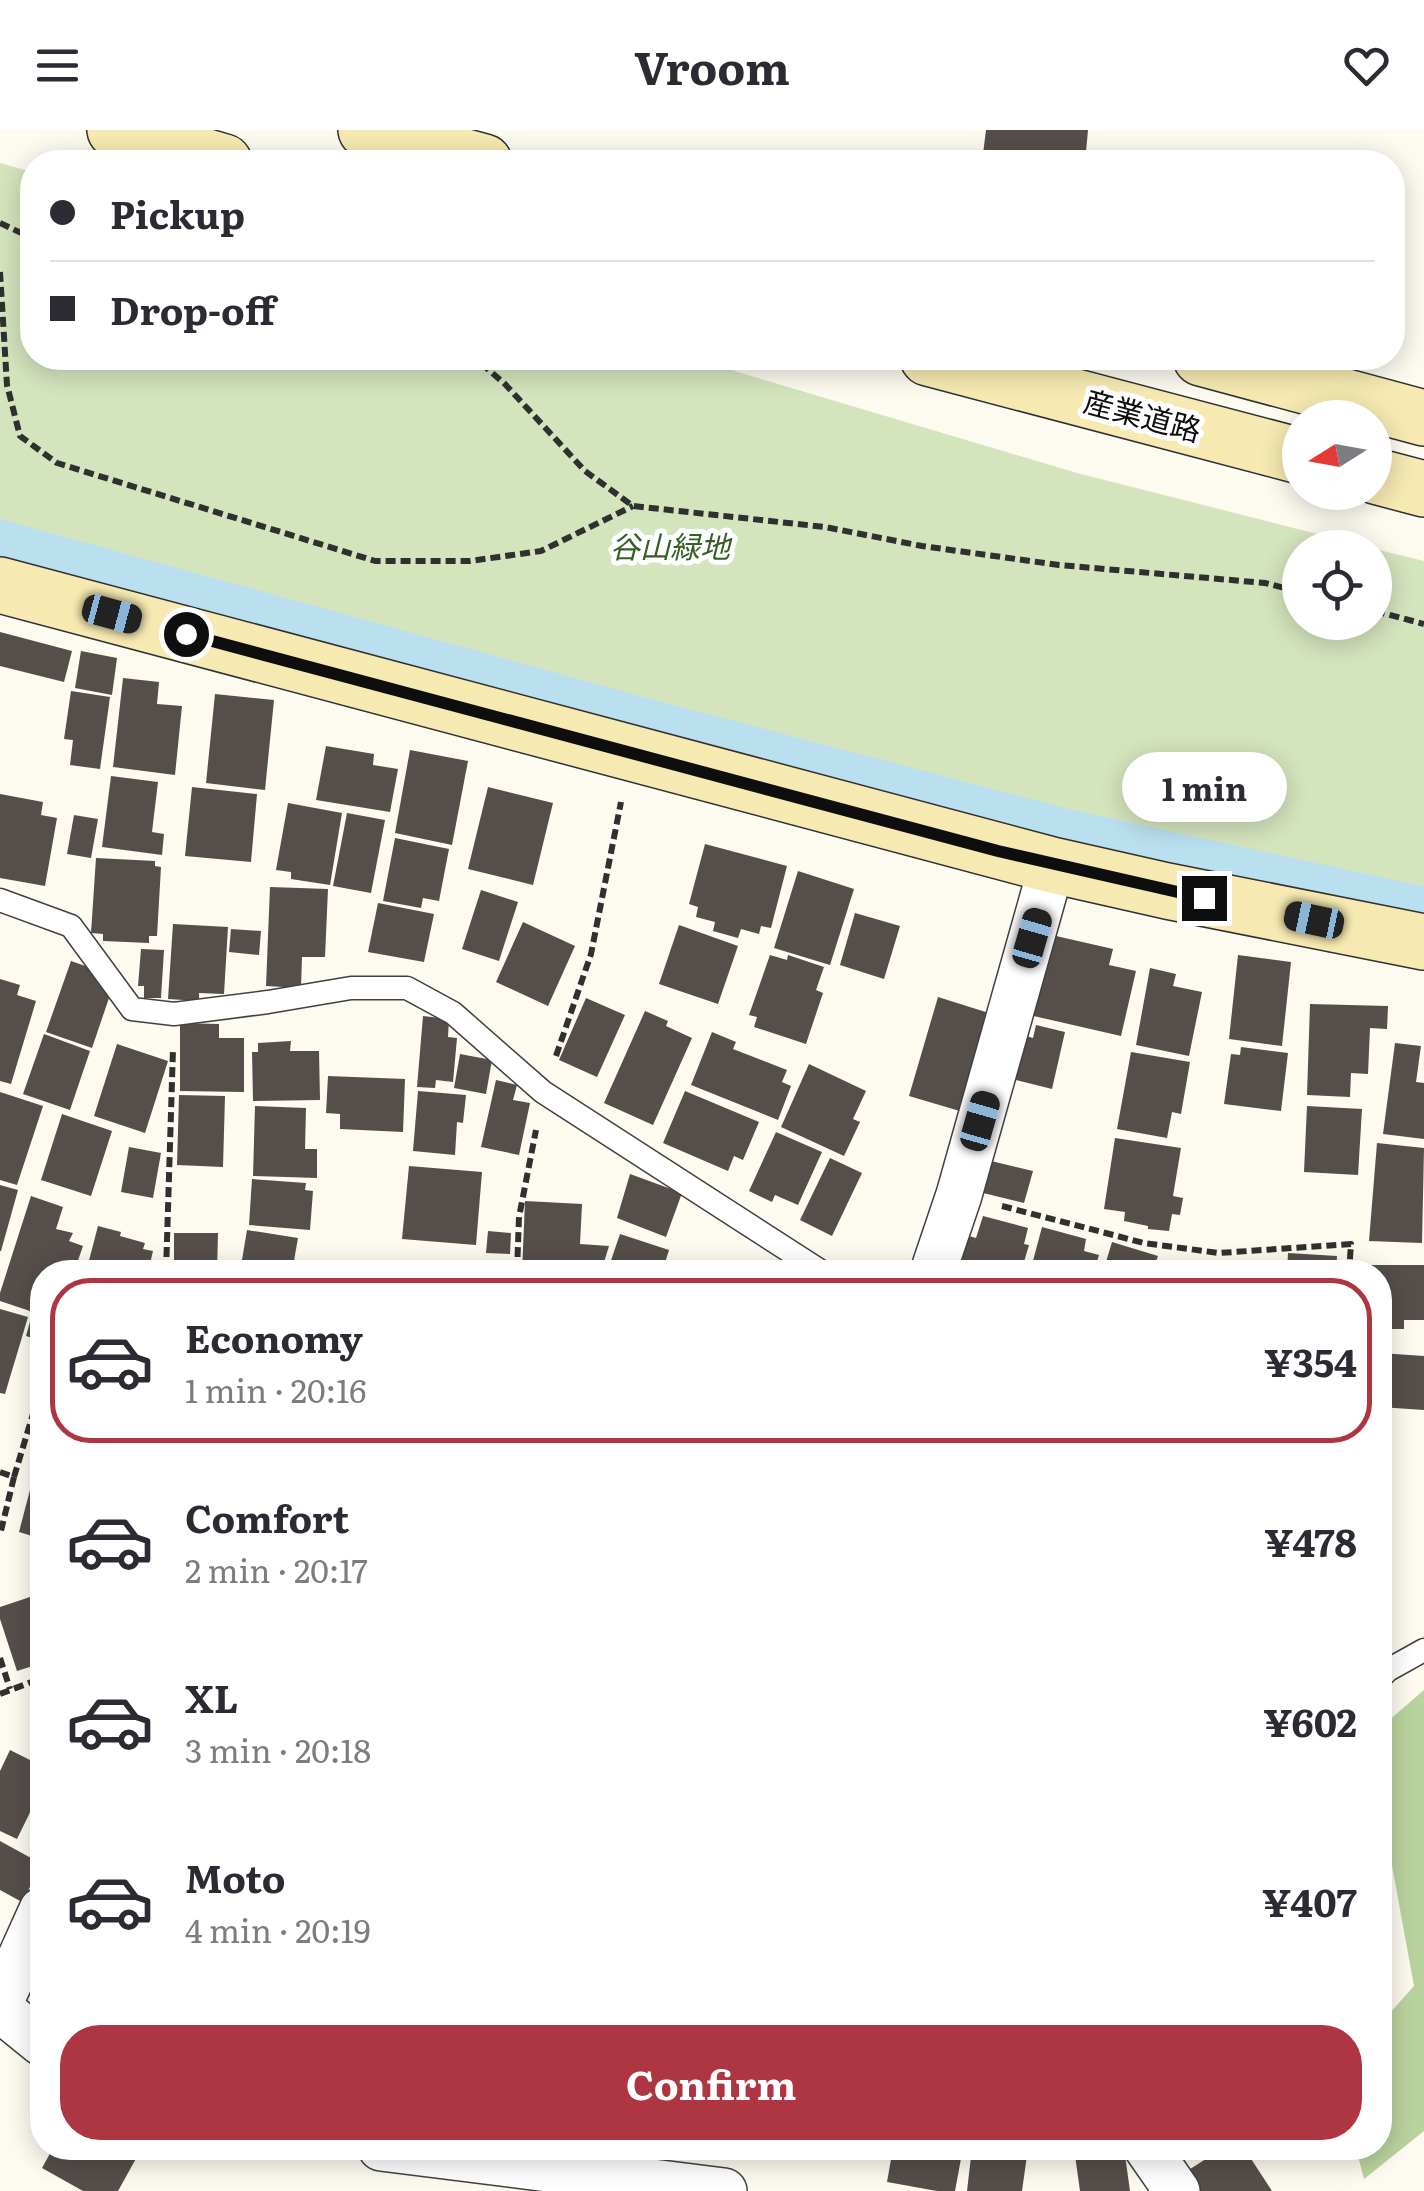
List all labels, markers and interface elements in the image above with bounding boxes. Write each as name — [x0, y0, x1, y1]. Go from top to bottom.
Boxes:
text: Vroom — [634, 32, 790, 99]
icon: menu — [30, 38, 85, 93]
icon: heart — [1339, 38, 1394, 93]
text: Pickup — [110, 184, 245, 241]
text: Drop-off — [110, 280, 275, 337]
street label: 産業道路 — [1079, 377, 1207, 451]
north arrow — [1282, 400, 1392, 510]
map controls — [1282, 400, 1392, 640]
park label: 谷山緑地 — [610, 523, 733, 567]
button: locate — [1282, 530, 1392, 640]
car — [79, 592, 145, 636]
route start — [164, 612, 209, 657]
callout: 1 min — [1122, 753, 1286, 823]
text: 1 min — [1162, 763, 1247, 811]
route end — [1182, 876, 1227, 921]
car — [1282, 899, 1346, 941]
car — [1009, 905, 1055, 971]
car — [957, 1088, 1003, 1154]
text: Economy — [185, 1308, 363, 1365]
icon: car — [65, 1316, 155, 1406]
text: ¥354 — [1264, 1332, 1357, 1389]
text: 1 min · 20:16 — [185, 1365, 366, 1413]
text: Comfort — [185, 1488, 349, 1545]
icon: car — [65, 1496, 155, 1586]
text: ¥478 — [1264, 1512, 1357, 1569]
text: 2 min · 20:17 — [185, 1545, 368, 1593]
text: XL — [185, 1668, 238, 1725]
icon: car — [65, 1676, 155, 1766]
text: ¥602 — [1263, 1692, 1357, 1749]
text: 3 min · 20:18 — [185, 1725, 371, 1773]
text: Moto — [185, 1848, 285, 1905]
icon: car — [65, 1856, 155, 1946]
text: ¥407 — [1262, 1872, 1357, 1929]
text: 4 min · 20:19 — [185, 1905, 371, 1953]
button: Confirm — [60, 2025, 1362, 2140]

